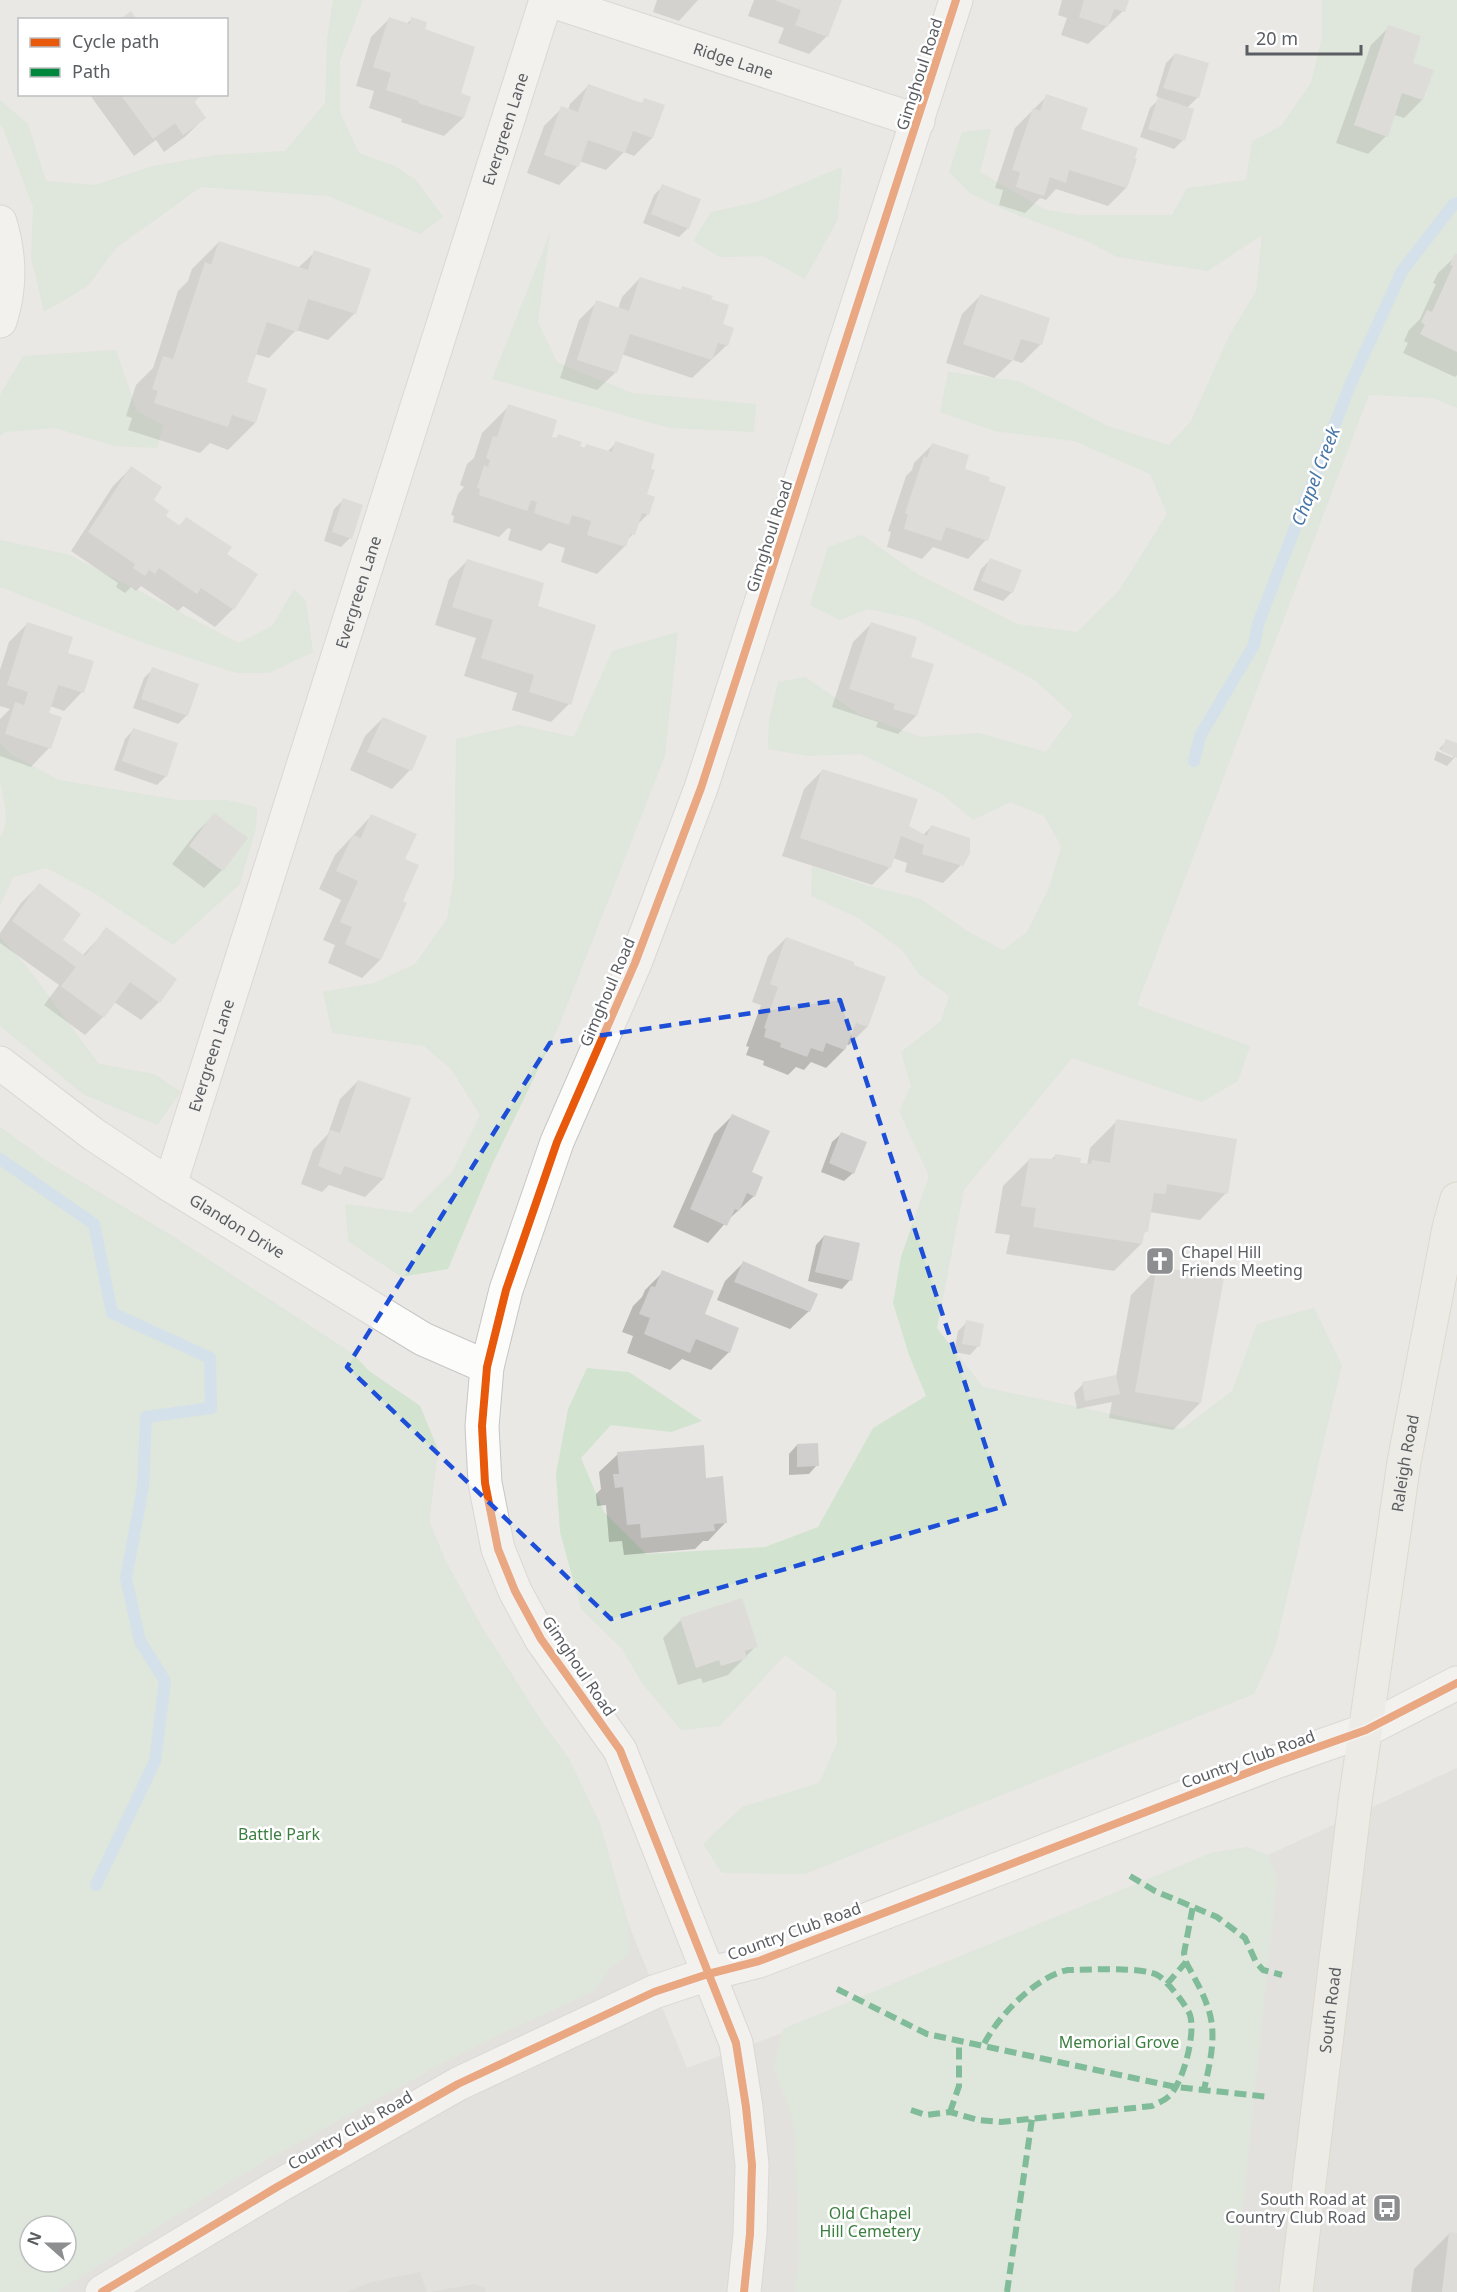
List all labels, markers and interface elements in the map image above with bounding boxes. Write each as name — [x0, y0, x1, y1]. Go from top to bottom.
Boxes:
street label: Gimghoul Road — [890, 15, 948, 133]
legend — [18, 18, 228, 96]
scale bar — [1247, 18, 1361, 56]
text: 20 m — [1256, 26, 1298, 50]
text: Cycle path — [72, 29, 159, 53]
street label: Ridge Lane — [690, 37, 776, 84]
text: Path — [72, 59, 111, 83]
street label: Evergreen Lane — [477, 70, 533, 188]
water label: Chapel Creek — [1285, 422, 1345, 529]
street label: Gimghoul Road — [740, 477, 798, 595]
street label: Evergreen Lane — [330, 533, 386, 651]
street label: Gimghoul Road — [574, 934, 640, 1050]
street label: Evergreen Lane — [183, 996, 239, 1115]
street label: Glandon Drive — [185, 1188, 289, 1263]
place label: Chapel Hill Friends Meeting — [1181, 1241, 1303, 1281]
church icon: Chapel Hill Friends Meeting — [1144, 1245, 1176, 1277]
street label: Raleigh Road — [1386, 1413, 1424, 1513]
street label: Gimghoul Road — [537, 1611, 621, 1721]
street label: Country Club Road — [1178, 1725, 1318, 1793]
park label: Battle Park — [238, 1823, 320, 1845]
street label: Country Club Road — [724, 1897, 864, 1965]
street label: South Road — [1314, 1966, 1346, 2054]
park label: Memorial Grove — [1059, 2031, 1179, 2053]
street label: Country Club Road — [284, 2085, 416, 2175]
place label: South Road at Country Club Road — [1225, 2188, 1366, 2228]
bus stop icon: South Road at Country Club Road — [1371, 2192, 1403, 2224]
park label: Old Chapel Hill Cemetery — [819, 2202, 921, 2242]
north arrow — [18, 2214, 78, 2274]
text: N — [21, 2229, 47, 2249]

